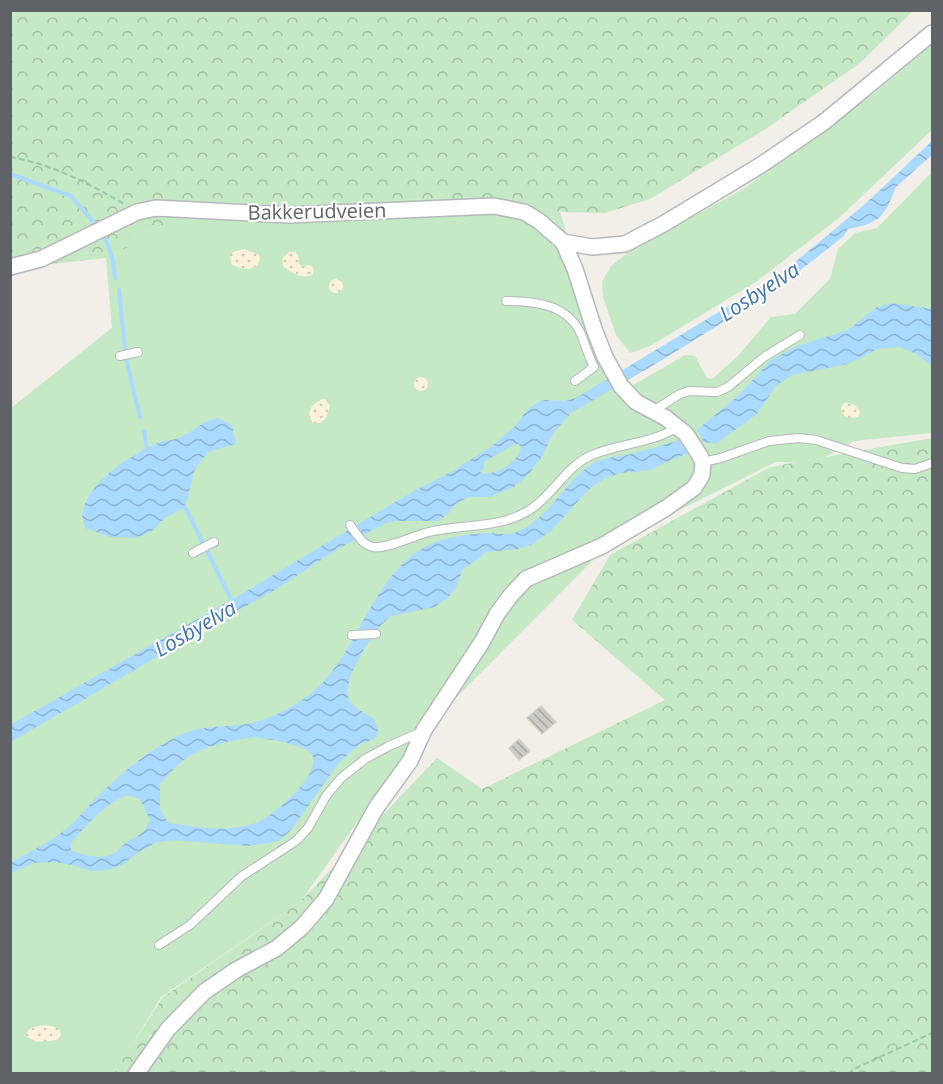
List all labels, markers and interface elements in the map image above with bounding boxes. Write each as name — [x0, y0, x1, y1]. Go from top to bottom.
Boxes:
street label: Bakkerudveien — [247, 196, 387, 226]
water label: Losbyelva — [714, 255, 804, 327]
water label: Losbyelva — [149, 593, 241, 663]

